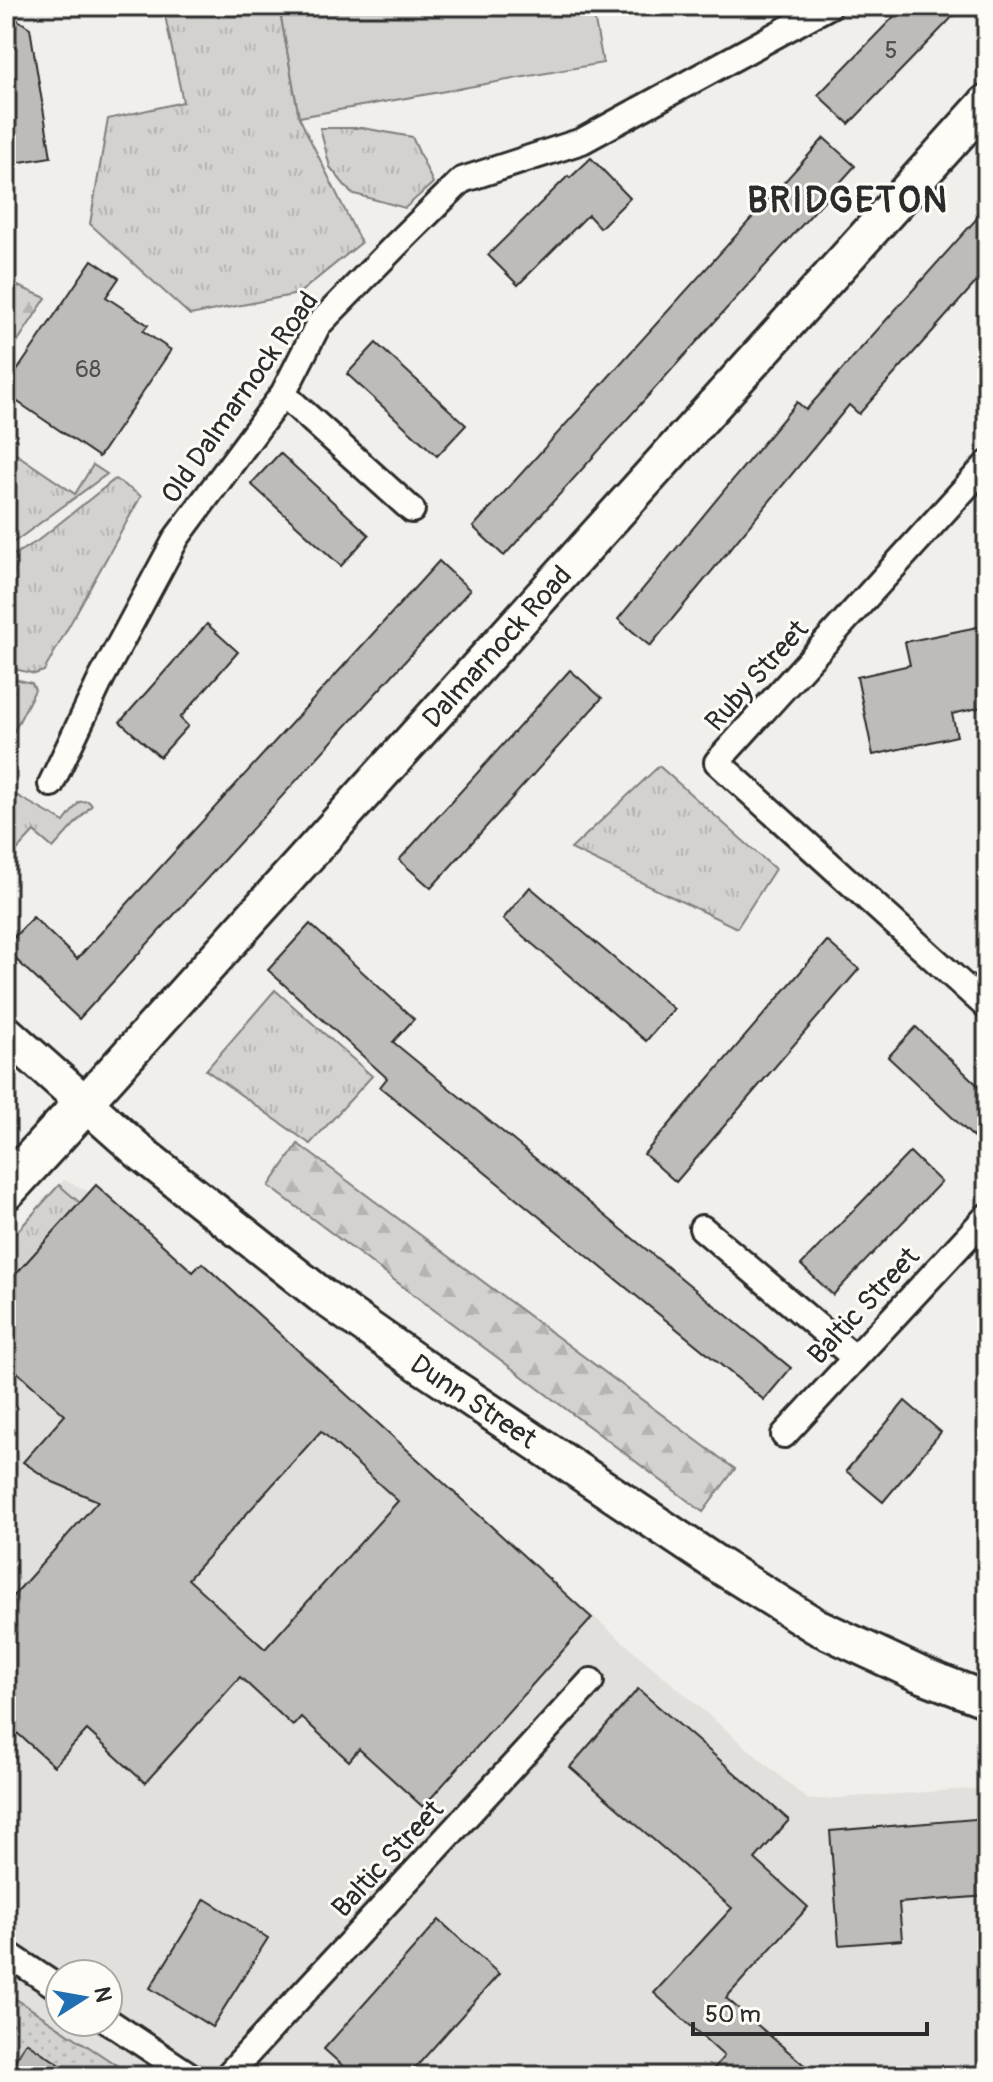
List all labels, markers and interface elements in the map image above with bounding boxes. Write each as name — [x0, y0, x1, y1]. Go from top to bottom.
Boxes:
house number: 5 — [884, 36, 898, 65]
district label: BRIDGETON — [747, 178, 949, 223]
street label: Old Dalmarnock Road — [154, 285, 326, 511]
house number: 68 — [75, 355, 101, 384]
street label: Dalmarnock Road — [415, 559, 580, 736]
street label: Ruby Street — [698, 612, 817, 739]
street label: Baltic Street — [801, 1239, 928, 1372]
street label: Dunn Street — [403, 1347, 544, 1457]
street label: Baltic Street — [325, 1792, 452, 1925]
north arrow — [44, 1958, 124, 2038]
text: N — [87, 1984, 118, 2004]
scale bar — [693, 1986, 927, 2036]
text: 50 m — [705, 2000, 761, 2029]

